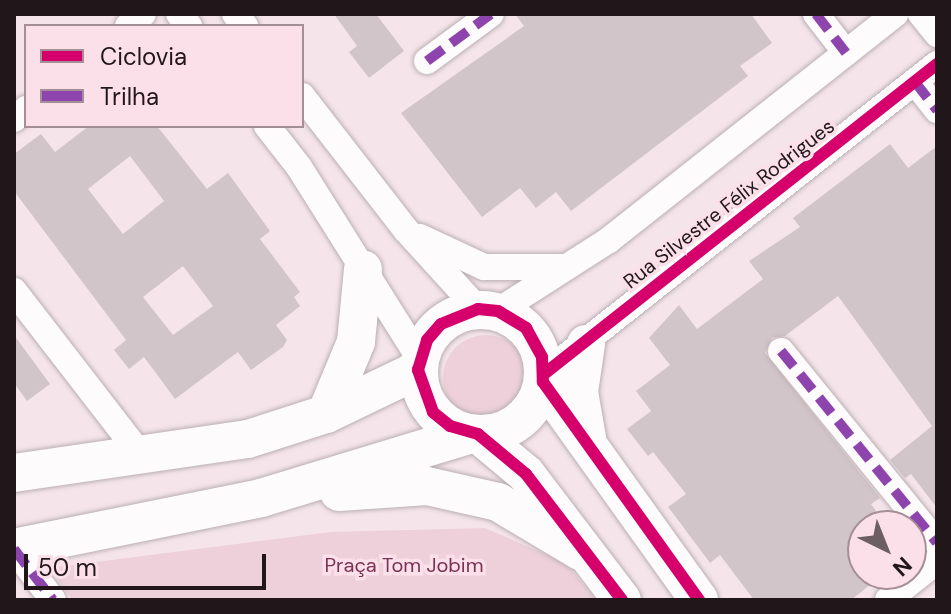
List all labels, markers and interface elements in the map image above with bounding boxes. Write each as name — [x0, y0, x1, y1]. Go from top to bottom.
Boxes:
legend — [24, 24, 304, 128]
text: Ciclovia — [100, 41, 187, 72]
text: Trilha — [100, 81, 159, 112]
street label: Rua Silvestre Félix Rodrigues — [619, 114, 839, 294]
north arrow — [847, 510, 927, 590]
scale bar — [28, 538, 270, 588]
text: N — [887, 550, 918, 583]
text: 50 m — [38, 552, 97, 583]
park label: Praça Tom Jobim — [325, 553, 483, 577]

